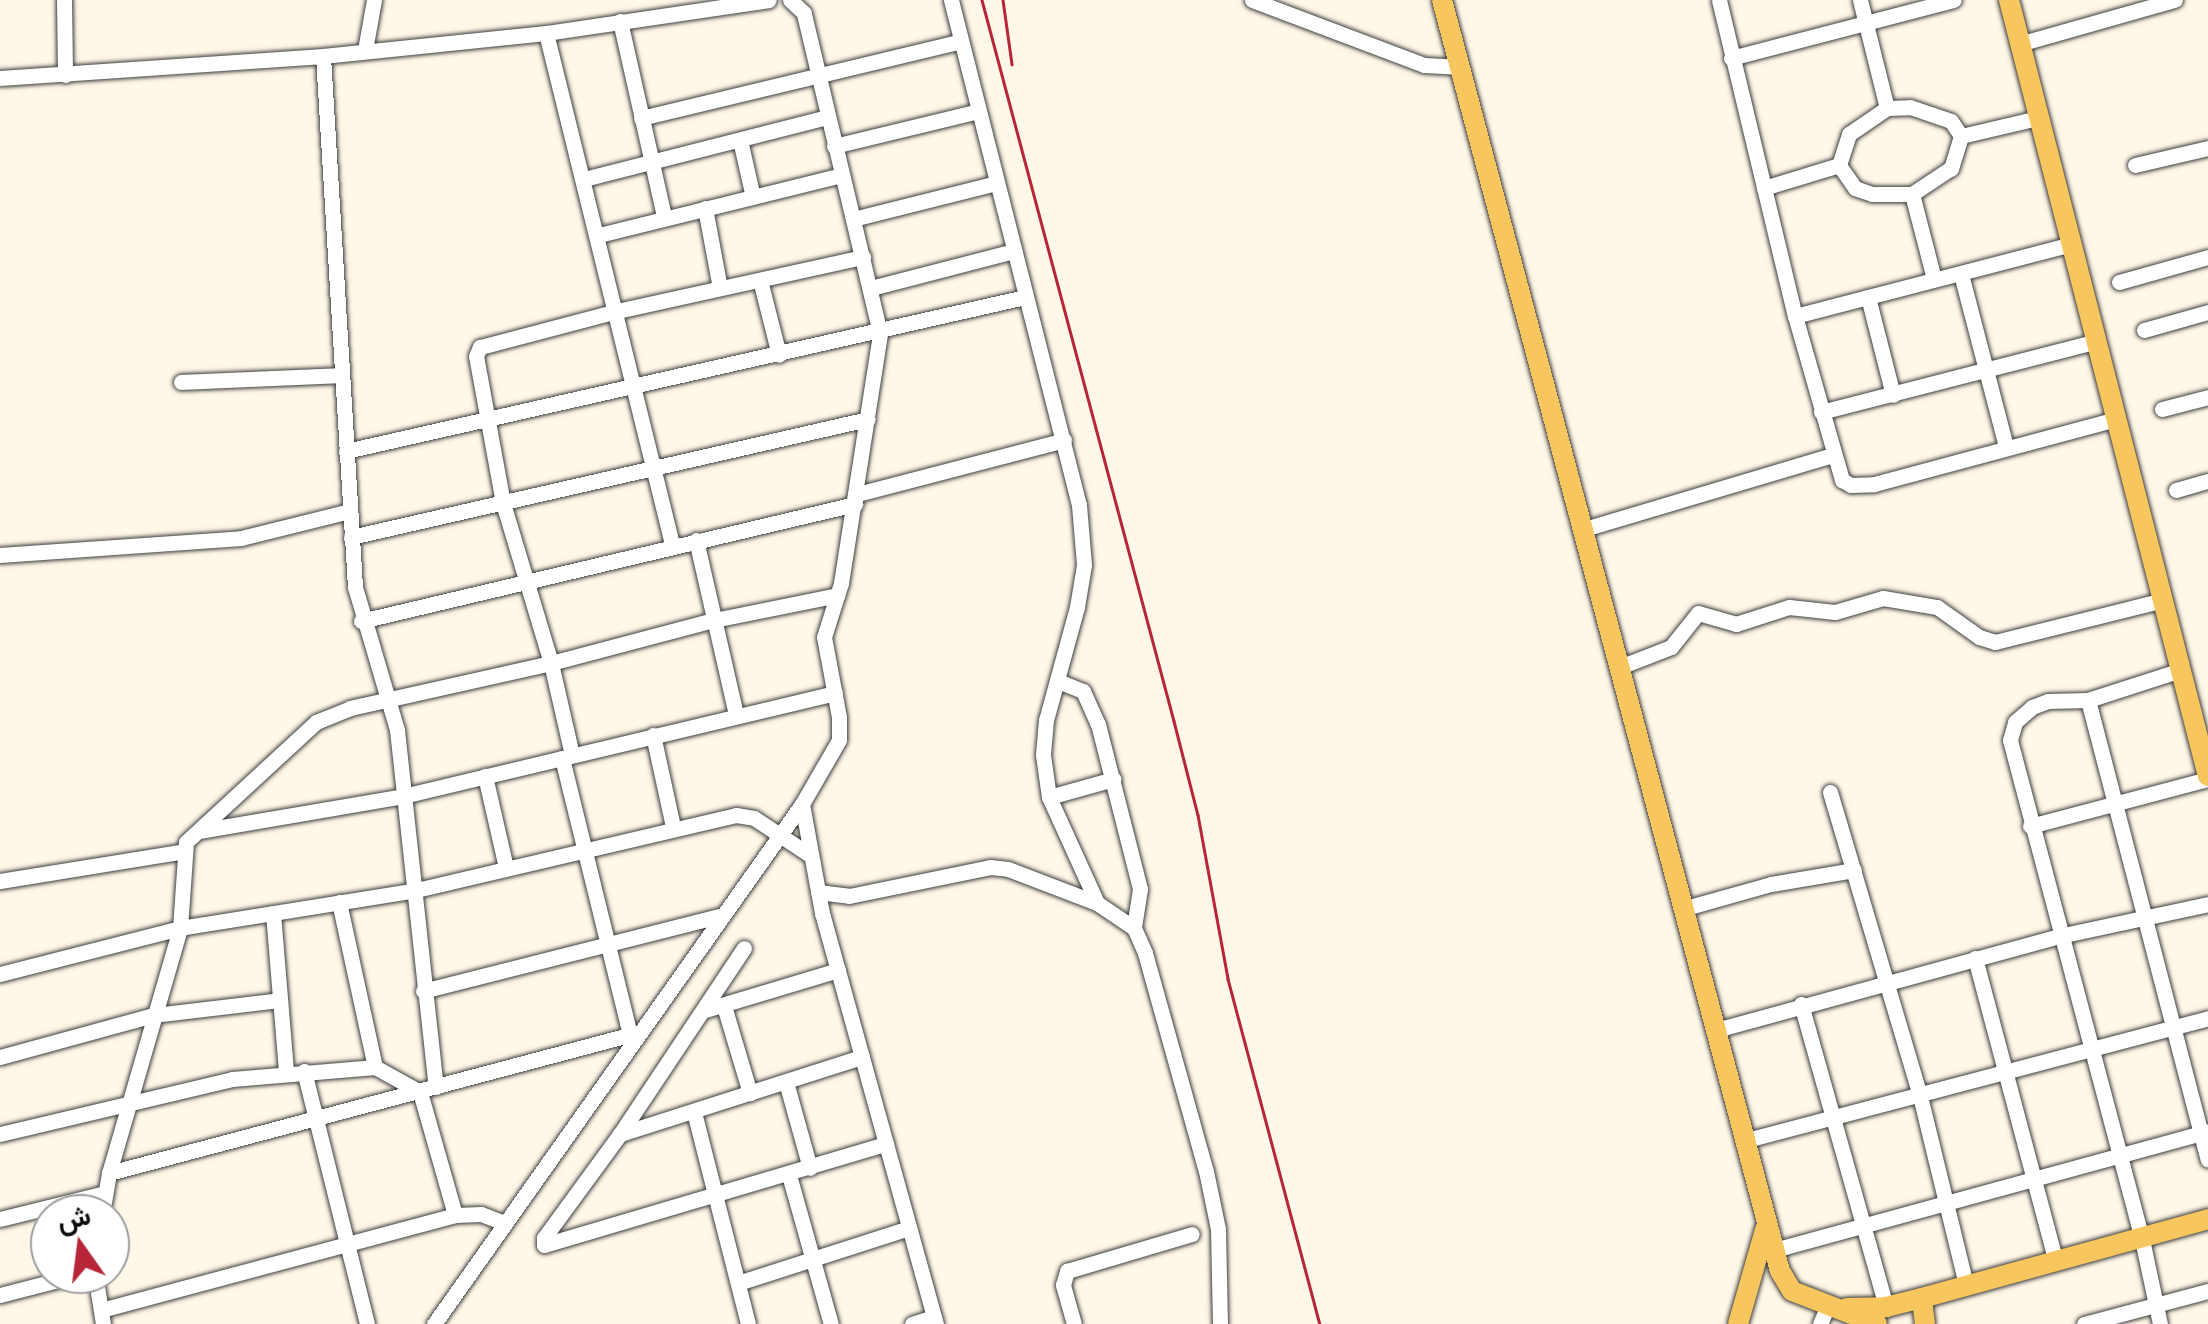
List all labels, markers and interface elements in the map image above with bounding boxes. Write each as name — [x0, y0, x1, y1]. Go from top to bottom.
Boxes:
north arrow — [30, 1194, 130, 1294]
text: ش — [52, 1194, 94, 1239]

